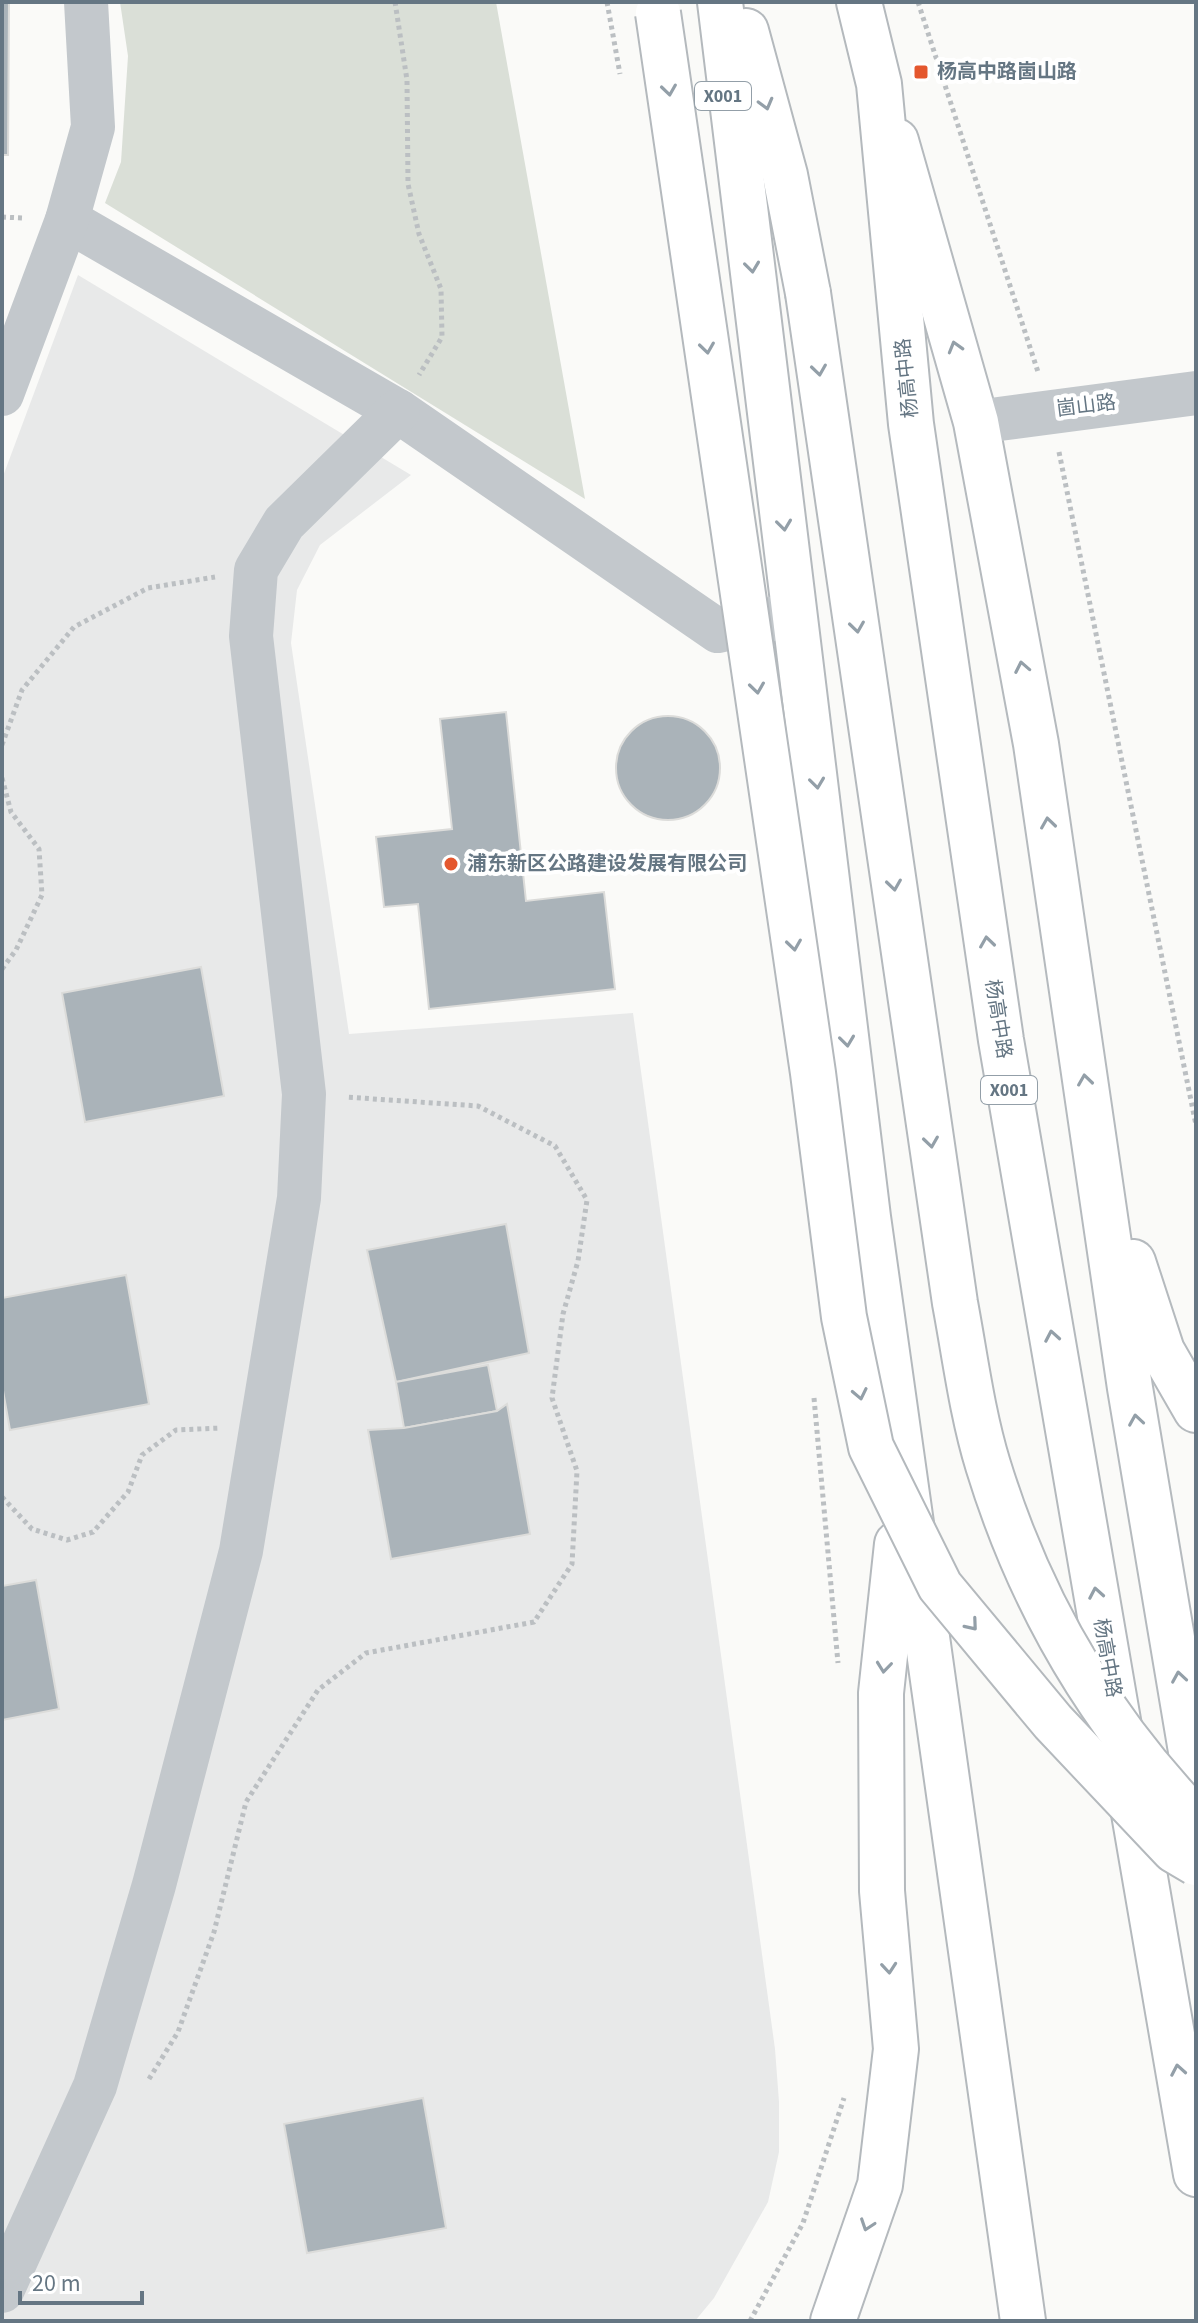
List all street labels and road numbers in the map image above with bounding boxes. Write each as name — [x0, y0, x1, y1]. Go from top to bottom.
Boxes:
road number: X001 — [695, 82, 751, 110]
street label: 杨高中路 — [889, 337, 925, 419]
street label: 崮山路 — [1055, 388, 1117, 424]
street label: 杨高中路 — [978, 977, 1018, 1061]
road number: X001 — [981, 1076, 1037, 1104]
street label: 杨高中路 — [1086, 1616, 1128, 1700]

